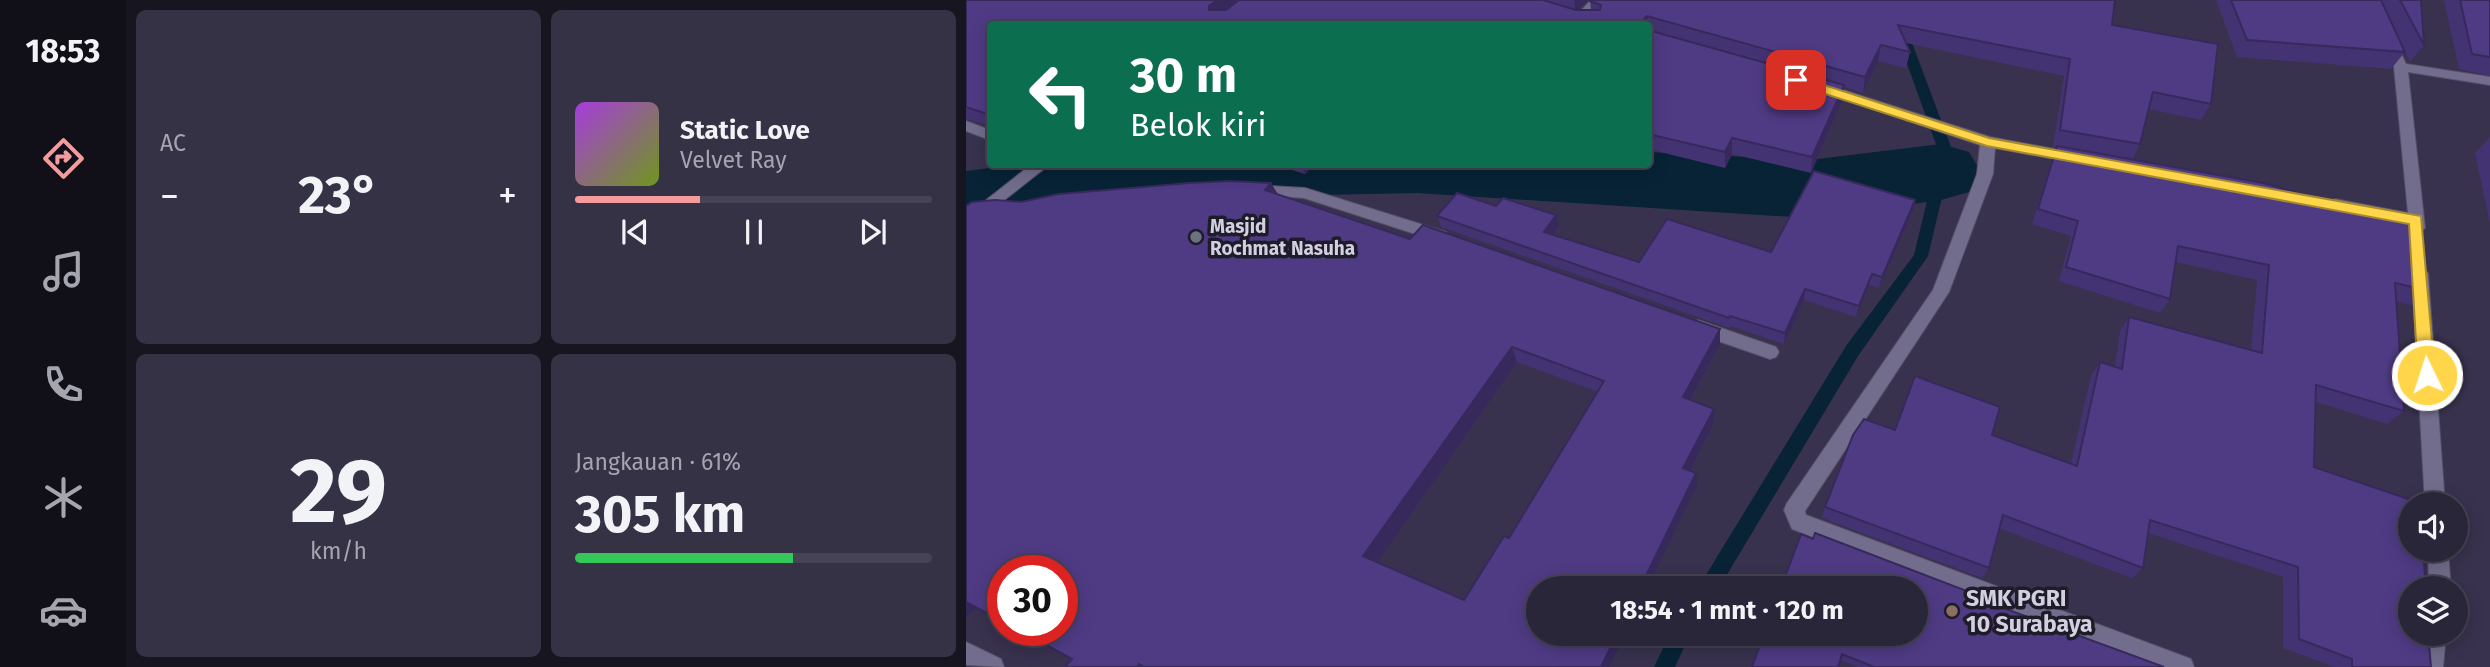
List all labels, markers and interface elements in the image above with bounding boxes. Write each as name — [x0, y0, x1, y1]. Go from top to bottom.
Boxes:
text: 18:53 — [26, 32, 100, 70]
text: 30 m — [1130, 46, 1237, 105]
icon: left — [1015, 49, 1106, 140]
pin — [1766, 50, 1826, 110]
icon: arrive — [1777, 61, 1815, 99]
text: Belok kiri — [1130, 106, 1266, 144]
text: Static Love — [680, 115, 810, 146]
text: AC — [160, 129, 186, 157]
icon: directions — [39, 134, 88, 183]
text: Velvet Ray — [680, 146, 787, 174]
text: 23° — [298, 164, 379, 227]
text: − — [160, 173, 179, 219]
text: + — [498, 173, 517, 219]
icon: previous — [616, 213, 654, 251]
icon: pause — [735, 213, 773, 251]
icon: next — [854, 213, 892, 251]
place label: Masjid Rochmat Nasuha — [1210, 215, 1355, 260]
marker: Masjid Rochmat Nasuha — [1188, 229, 1204, 245]
icon: music — [39, 247, 88, 296]
position arrow — [2390, 338, 2464, 412]
icon: phone — [39, 360, 88, 409]
text: 29 — [290, 437, 387, 546]
text: Jangkauan · 61% — [575, 448, 741, 476]
icon: climate — [39, 473, 88, 522]
text: 305 km — [575, 483, 745, 546]
map controls — [2398, 492, 2468, 646]
button: sound — [2398, 492, 2468, 562]
text: km/h — [310, 537, 367, 565]
speed limit sign: 30 — [987, 555, 1078, 646]
button: layers — [2398, 576, 2468, 646]
place label: SMK PGRI 10 Surabaya — [1966, 584, 2093, 638]
icon: car — [39, 586, 88, 635]
text: 18:54 · 1 mnt · 120 m — [1610, 595, 1844, 626]
marker: SMK PGRI 10 Surabaya — [1944, 603, 1960, 619]

